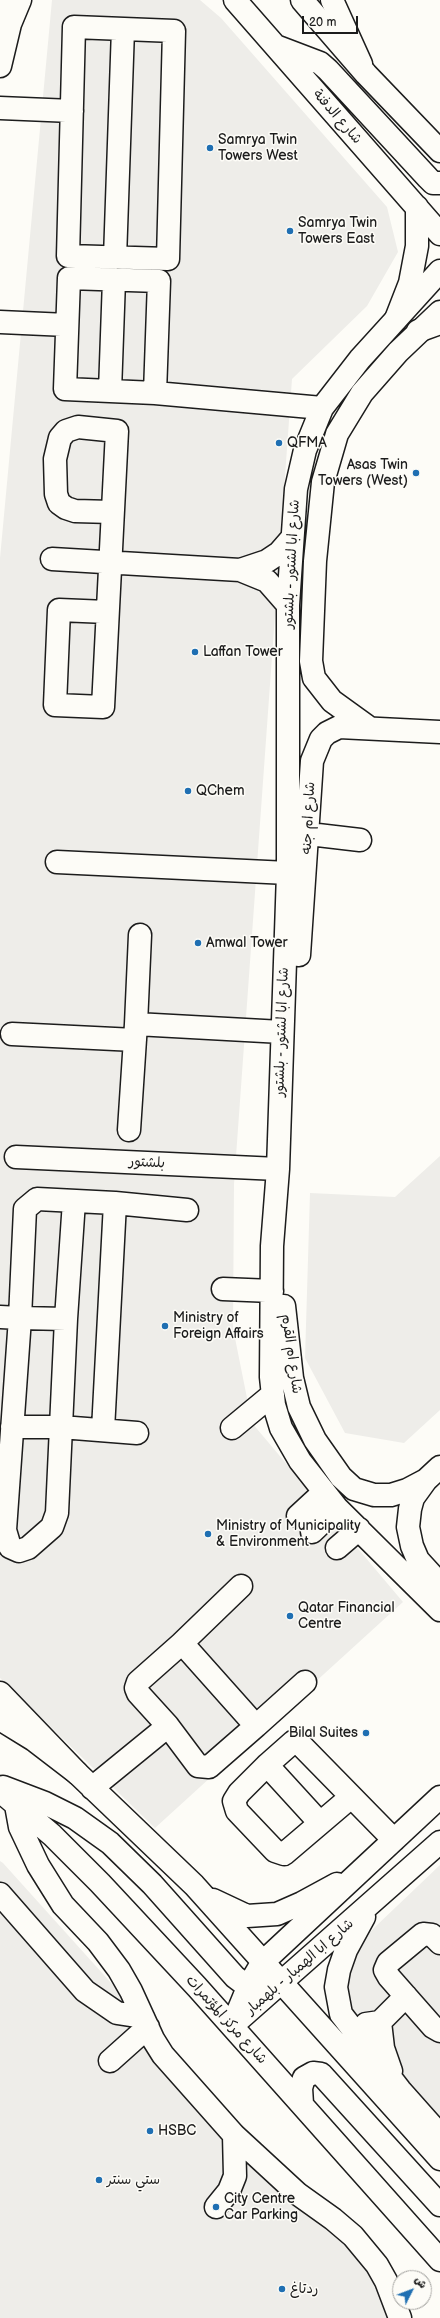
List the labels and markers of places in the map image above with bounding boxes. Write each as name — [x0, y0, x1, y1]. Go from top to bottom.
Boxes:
place label: Samrya Twin Towers West — [218, 132, 298, 164]
marker: Samrya Twin Towers West — [205, 143, 215, 153]
place label: Samrya Twin Towers East — [298, 215, 377, 248]
marker: Samrya Twin Towers East — [285, 226, 295, 236]
place label: QFMA — [287, 435, 327, 451]
marker: QFMA — [274, 438, 284, 448]
place label: Asas Twin Towers (West) — [318, 457, 408, 490]
marker: Asas Twin Towers (West) — [411, 468, 421, 478]
place label: Laffan Tower — [203, 644, 283, 660]
marker: Laffan Tower — [190, 647, 200, 657]
place label: QChem — [196, 783, 244, 799]
marker: QChem — [183, 786, 193, 796]
place label: Amwal Tower — [206, 935, 288, 951]
marker: Amwal Tower — [193, 938, 203, 948]
place label: Ministry of Foreign Affairs — [173, 1310, 264, 1342]
marker: Ministry of Foreign Affairs — [160, 1321, 170, 1331]
place label: Ministry of Municipality & Environment — [216, 1518, 360, 1550]
marker: Ministry of Municipality & Environment — [203, 1529, 213, 1539]
place label: Qatar Financial Centre — [298, 1600, 395, 1632]
marker: Qatar Financial Centre — [285, 1611, 295, 1621]
place label: Bilal Suites — [289, 1725, 358, 1741]
marker: Bilal Suites — [361, 1728, 371, 1738]
place label: HSBC — [158, 2123, 196, 2139]
marker: HSBC — [145, 2126, 155, 2136]
place label: ستي سنتر — [107, 2172, 160, 2188]
marker: ستي سنتر — [94, 2175, 104, 2185]
place label: City Centre Car Parking — [224, 2191, 298, 2224]
marker: City Centre Car Parking — [211, 2202, 221, 2212]
place label: ردتاغ — [290, 2281, 318, 2297]
marker: ردتاغ — [277, 2284, 287, 2294]

